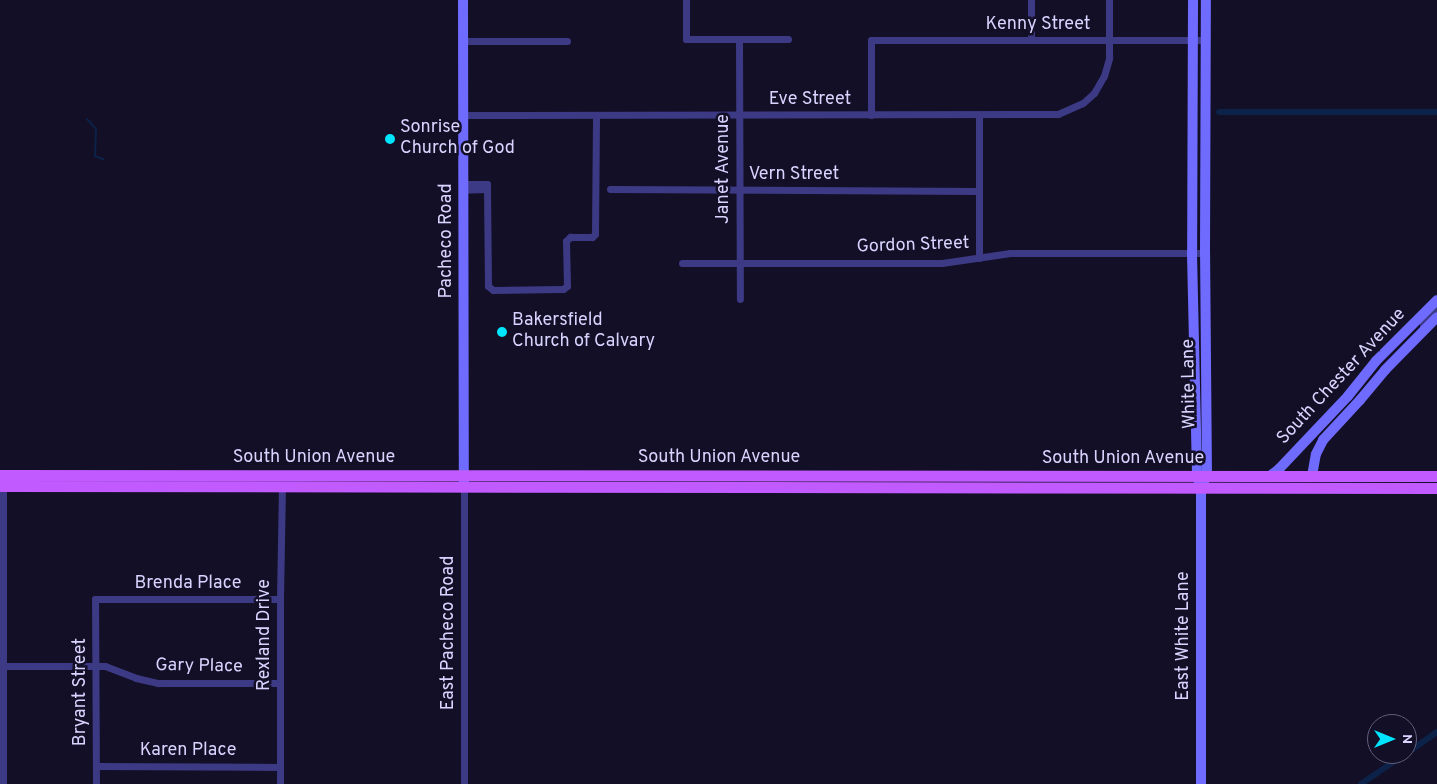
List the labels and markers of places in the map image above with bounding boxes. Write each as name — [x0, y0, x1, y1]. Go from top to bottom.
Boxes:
place label: Sonrise Church of God — [400, 118, 515, 160]
marker: Sonrise Church of God — [384, 133, 396, 145]
place label: Bakersfield Church of Calvary — [512, 311, 655, 354]
marker: Bakersfield Church of Calvary — [496, 326, 508, 338]

